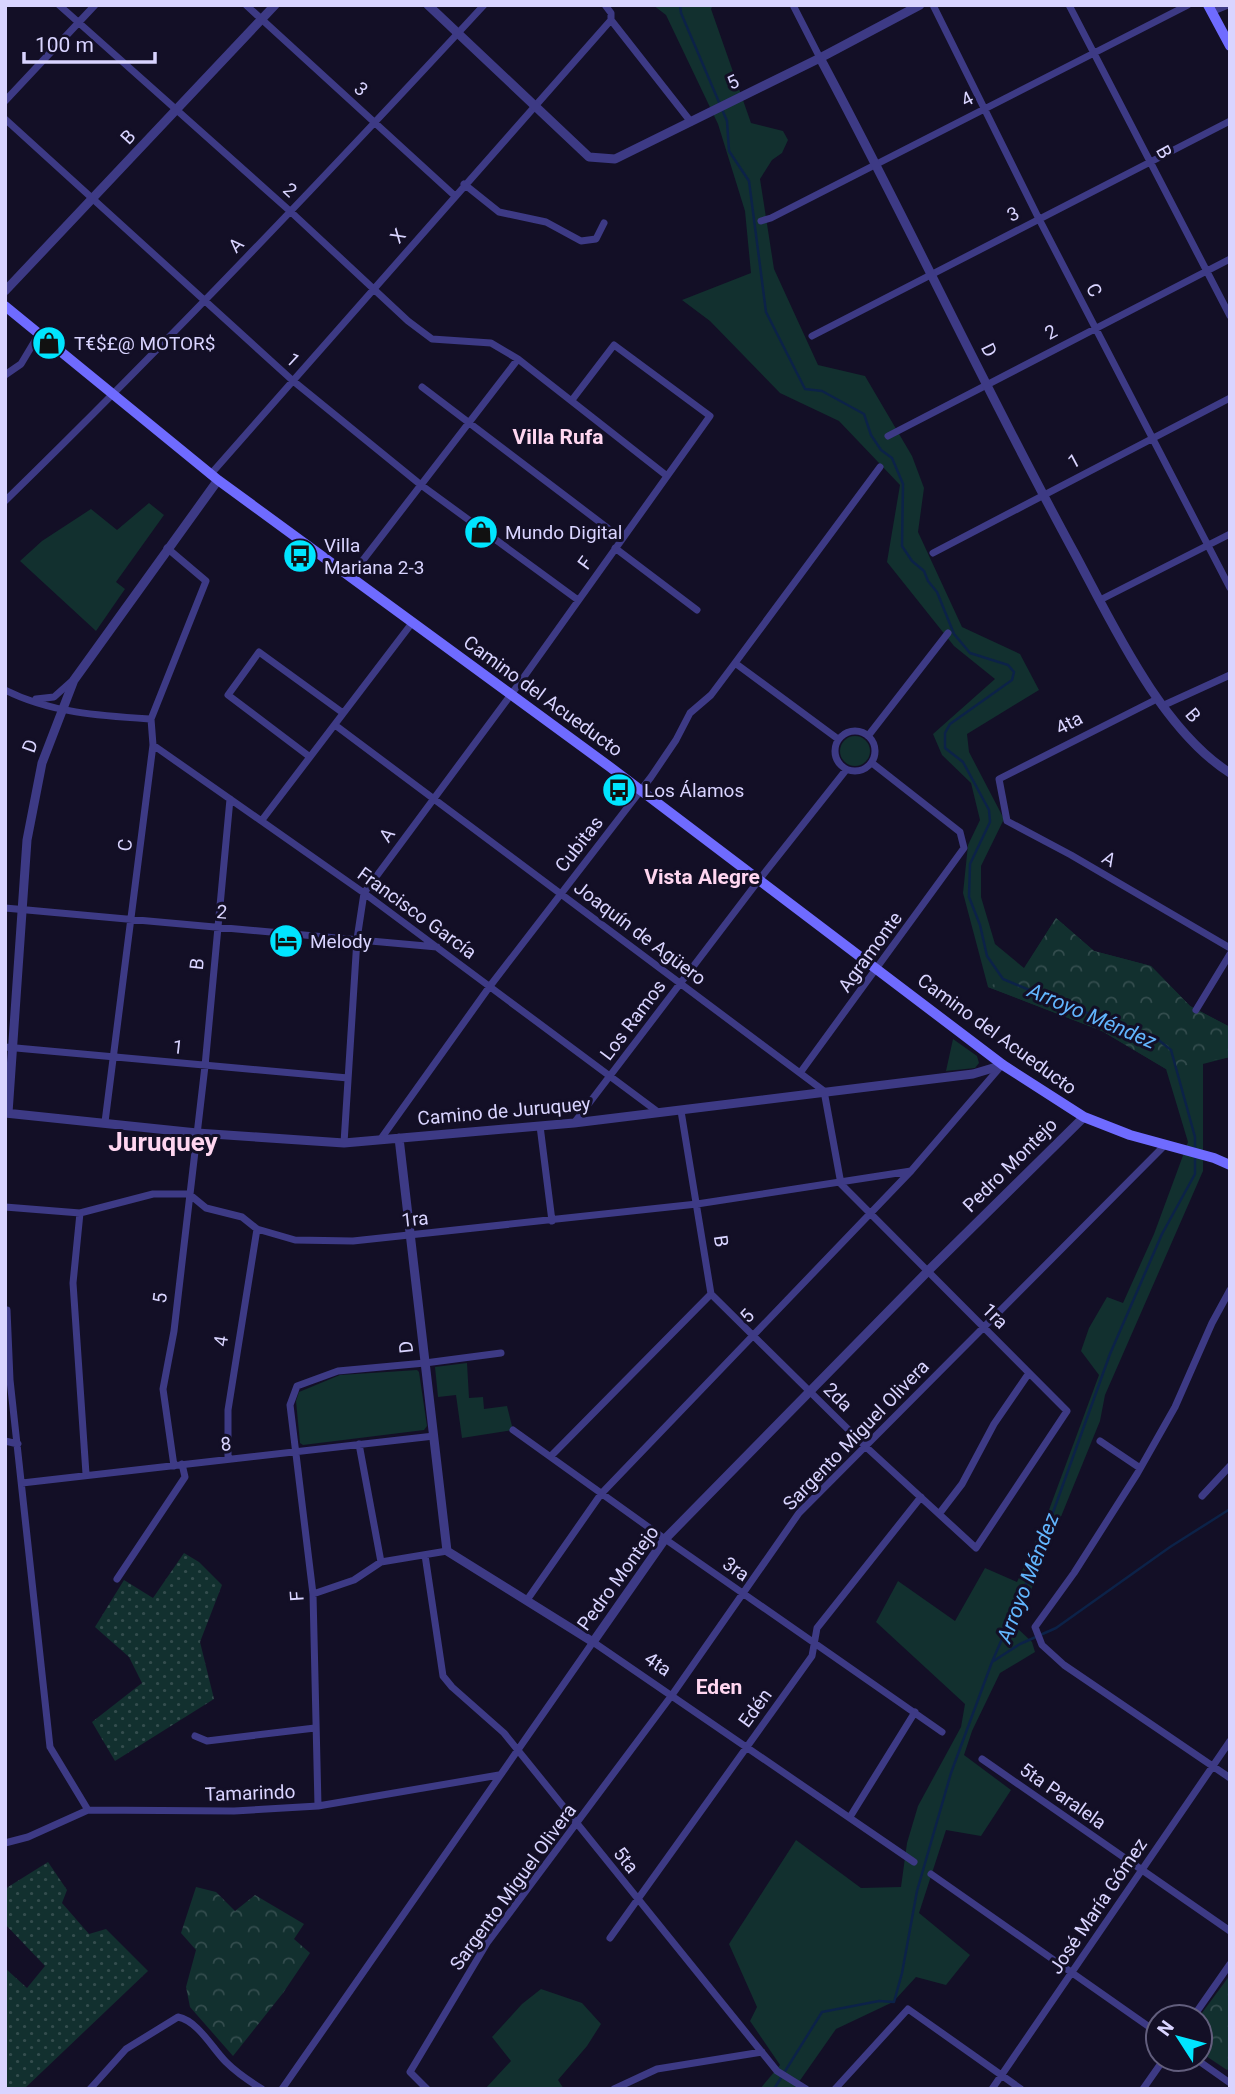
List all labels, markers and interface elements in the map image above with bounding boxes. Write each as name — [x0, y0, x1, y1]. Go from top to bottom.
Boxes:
scale bar — [24, 21, 156, 65]
text: 100 m — [35, 33, 94, 57]
street label: 5 — [723, 69, 743, 95]
street label: 3 — [349, 77, 373, 101]
street label: 4 — [957, 86, 977, 112]
street label: B — [116, 125, 140, 149]
street label: B — [1151, 141, 1177, 163]
street label: 2 — [278, 178, 302, 202]
street label: 3 — [1003, 201, 1023, 227]
street label: X — [385, 224, 411, 248]
street label: A — [223, 232, 249, 258]
street label: C — [1081, 279, 1107, 301]
street label: 2 — [1041, 319, 1061, 345]
shop icon: T€$£@ MOTOR$ — [30, 324, 68, 362]
place label: T€$£@ MOTOR$ — [74, 332, 215, 355]
street label: D — [976, 339, 1002, 361]
street label: 1 — [281, 348, 305, 372]
district label: Villa Rufa — [513, 425, 603, 449]
street label: 1 — [1064, 448, 1084, 474]
shop icon: Mundo Digital — [462, 513, 500, 551]
place label: Mundo Digital — [505, 521, 622, 544]
place label: Villa Mariana 2-3 — [324, 534, 424, 579]
bus stop icon: Villa Mariana 2-3 — [281, 537, 319, 575]
street label: F — [573, 552, 597, 574]
street label: Camino del Acueducto — [459, 631, 627, 761]
street label: B — [1180, 703, 1206, 727]
street label: 4ta — [1052, 706, 1086, 740]
street label: D — [17, 736, 43, 756]
bus stop icon: Los Álamos — [600, 771, 638, 809]
place label: Los Álamos — [644, 779, 744, 802]
street label: Cubitas — [550, 812, 608, 876]
street label: A — [374, 823, 400, 847]
street label: C — [113, 837, 137, 853]
street label: A — [1098, 846, 1121, 872]
street label: Francisco García — [353, 862, 481, 964]
district label: Vista Alegre — [644, 865, 760, 889]
street label: Joaquín de Agüero — [570, 876, 710, 990]
street label: 2 — [216, 900, 228, 924]
street label: Agramonte — [833, 907, 907, 997]
hotel icon: Melody — [267, 922, 305, 960]
place label: Melody — [310, 930, 372, 953]
street label: B — [185, 957, 209, 971]
street label: Camino del Acueducto — [913, 969, 1081, 1099]
street label: Los Ramos — [595, 975, 671, 1065]
water label: Arroyo Méndez — [1023, 978, 1160, 1054]
street label: 1 — [171, 1035, 185, 1059]
street label: Camino de Juruquey — [417, 1092, 591, 1130]
street label: Pedro Montejo — [958, 1113, 1062, 1217]
district label: Juruquey — [108, 1127, 219, 1157]
street label: 1ra — [400, 1206, 430, 1232]
street label: B — [709, 1233, 733, 1249]
street label: 5 — [148, 1291, 172, 1305]
street label: 1ra — [977, 1298, 1013, 1334]
street label: 5 — [735, 1304, 759, 1328]
street label: 4 — [209, 1334, 233, 1348]
street label: D — [394, 1339, 418, 1355]
street label: Sargento Miguel Olivera — [778, 1355, 934, 1515]
street label: 2da — [819, 1378, 857, 1416]
street label: 8 — [219, 1432, 233, 1456]
water label: Arroyo Méndez — [992, 1510, 1064, 1647]
street label: Pedro Montejo — [572, 1521, 664, 1635]
street label: 3ra — [718, 1552, 754, 1586]
street label: F — [285, 1590, 309, 1602]
street label: 4ta — [640, 1647, 676, 1681]
district label: Eden — [696, 1675, 742, 1699]
street label: Edén — [733, 1684, 777, 1732]
street label: 5ta Paralela — [1015, 1758, 1111, 1834]
street label: Tamarindo — [204, 1780, 296, 1806]
street label: Sargento Miguel Olivera — [445, 1799, 581, 1975]
street label: José María Gómez — [1044, 1834, 1152, 1978]
street label: 5ta — [608, 1842, 644, 1878]
north arrow — [1144, 2003, 1214, 2073]
text: N — [1152, 2016, 1179, 2040]

